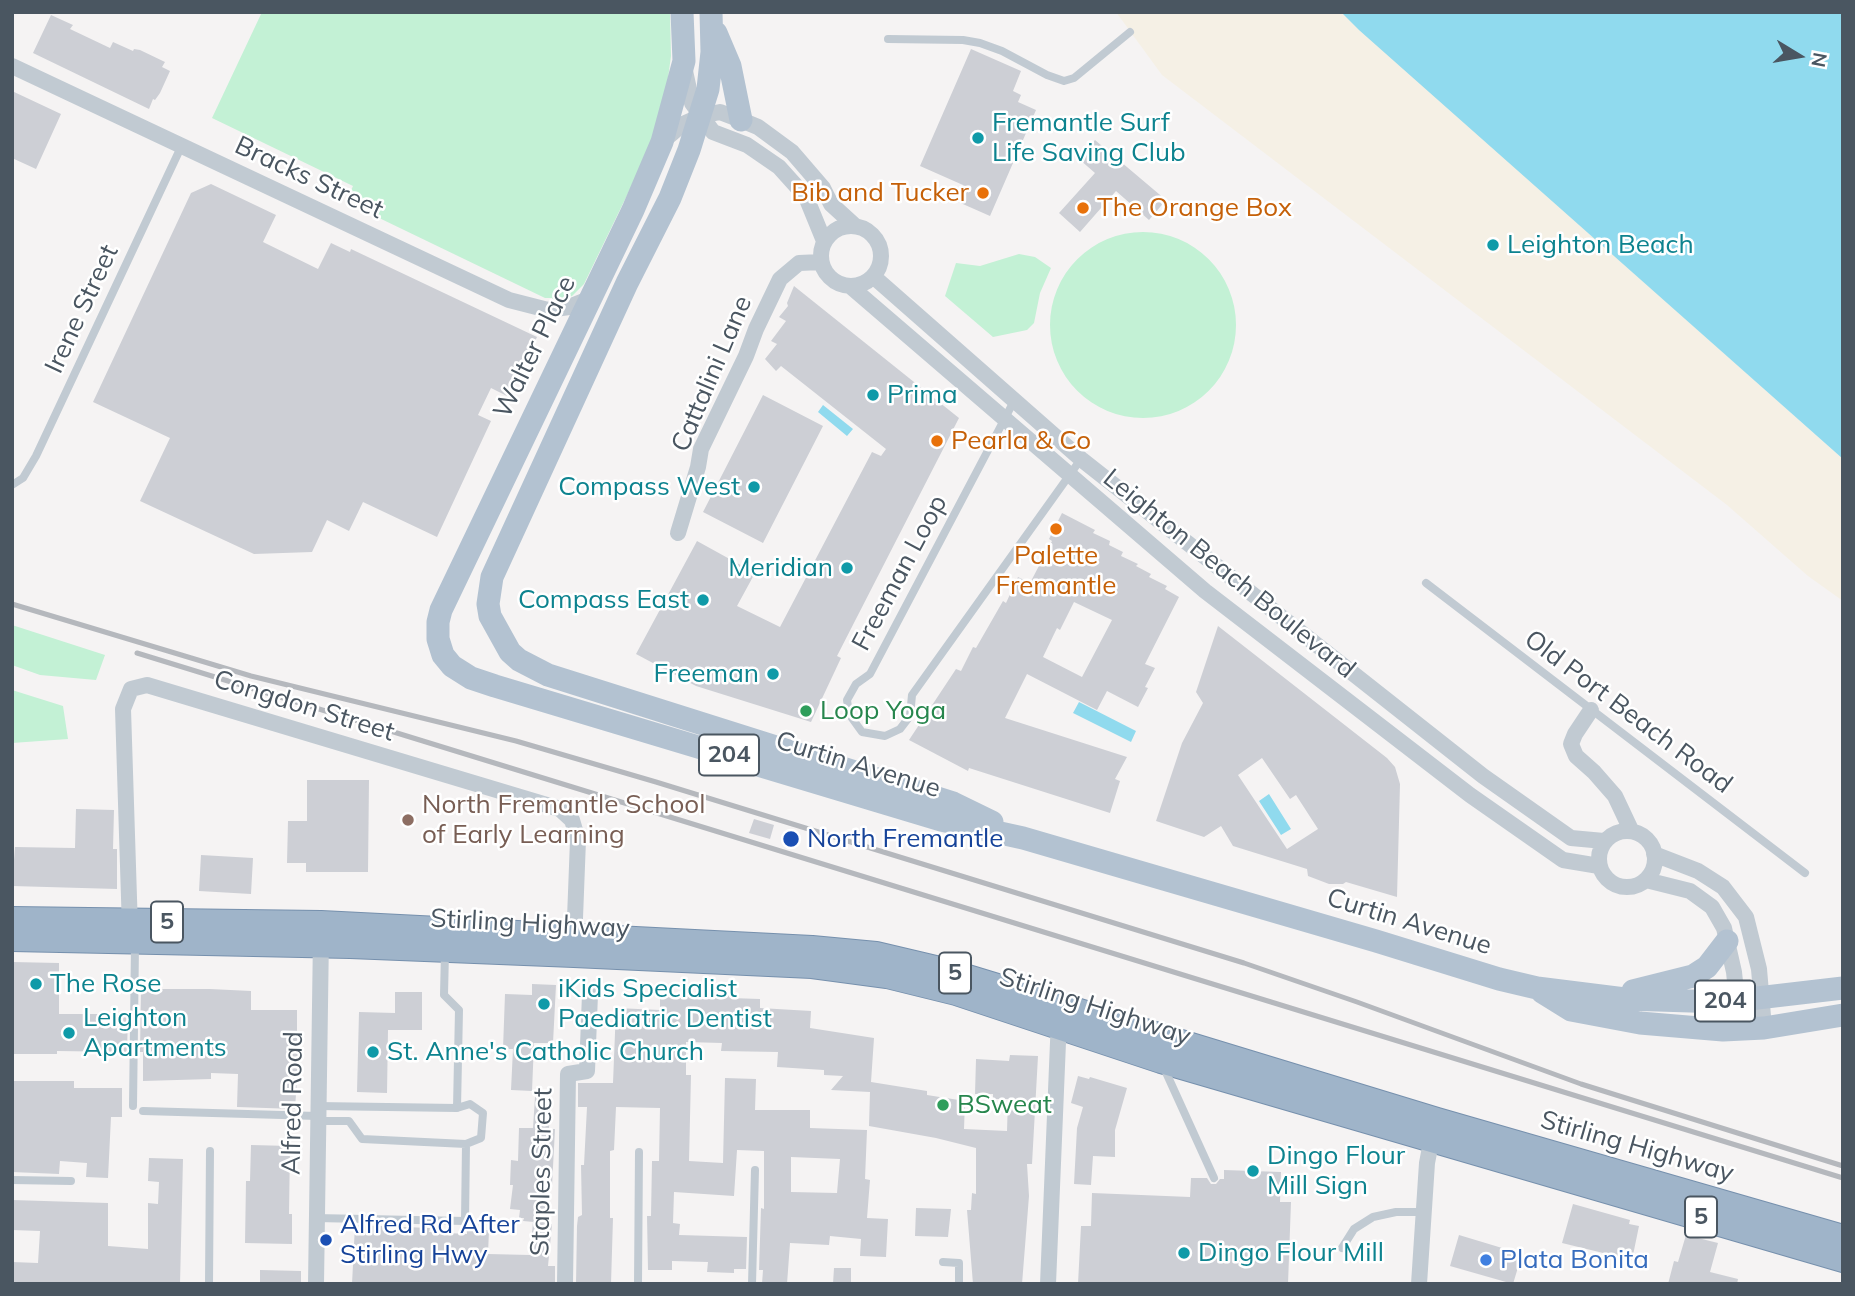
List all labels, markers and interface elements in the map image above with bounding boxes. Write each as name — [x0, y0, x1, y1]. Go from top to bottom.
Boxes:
north arrow — [1764, 21, 1834, 91]
text: N — [1806, 51, 1833, 69]
place label: Fremantle Surf Life Saving Club — [992, 107, 1186, 168]
street label: Bracks Street — [230, 130, 388, 226]
marker: Fremantle Surf Life Saving Club — [970, 130, 986, 146]
place label: Bib and Tucker — [791, 177, 969, 209]
marker: Bib and Tucker — [975, 185, 991, 201]
place label: The Orange Box — [1097, 192, 1292, 224]
marker: The Orange Box — [1075, 200, 1091, 216]
place label: Leighton Beach — [1507, 229, 1694, 261]
marker: Leighton Beach — [1485, 237, 1501, 253]
street label: Irene Street — [39, 240, 125, 378]
street label: Walter Place — [487, 271, 583, 423]
street label: Cattalini Lane — [665, 291, 759, 457]
place label: Prima — [887, 379, 958, 411]
marker: Prima — [865, 387, 881, 403]
place label: Pearla & Co — [951, 425, 1091, 457]
marker: Pearla & Co — [929, 433, 945, 449]
street label: Leighton Beach Boulevard — [1097, 463, 1361, 685]
place label: Compass West — [558, 471, 740, 503]
marker: Compass West — [746, 479, 762, 495]
street label: Freeman Loop — [846, 490, 954, 656]
marker: Palette Fremantle — [1048, 521, 1064, 537]
place label: Palette Fremantle — [996, 540, 1116, 602]
place label: Meridian — [728, 552, 833, 584]
marker: Meridian — [839, 560, 855, 576]
place label: Compass East — [518, 584, 689, 616]
marker: Compass East — [695, 592, 711, 608]
street label: Old Port Beach Road — [1518, 624, 1738, 800]
place label: Freeman — [653, 658, 759, 690]
street label: Congdon Street — [210, 664, 398, 748]
marker: Freeman — [765, 666, 781, 682]
place label: Loop Yoga — [820, 695, 946, 727]
marker: Loop Yoga — [798, 703, 814, 719]
street label: Curtin Avenue — [772, 725, 944, 805]
road number: 204 — [699, 734, 759, 776]
place label: North Fremantle School of Early Learning — [422, 789, 705, 850]
marker: North Fremantle School of Early Learning — [400, 812, 416, 828]
place label: North Fremantle — [807, 823, 1003, 855]
marker: North Fremantle — [781, 829, 801, 849]
street label: Curtin Avenue — [1323, 882, 1495, 962]
road number: 5 — [151, 902, 183, 942]
street label: Stirling Highway — [430, 903, 630, 945]
road number: 5 — [939, 953, 971, 993]
street label: Stirling Highway — [995, 961, 1195, 1053]
place label: The Rose — [50, 968, 161, 1000]
place label: iKids Specialist Paediatric Dentist — [558, 973, 772, 1034]
marker: The Rose — [28, 976, 44, 992]
road number: 204 — [1695, 981, 1755, 1021]
marker: iKids Specialist Paediatric Dentist — [536, 996, 552, 1012]
place label: Leighton Apartments — [83, 1002, 227, 1064]
marker: Leighton Apartments — [61, 1025, 77, 1041]
street label: Alfred Road — [276, 1031, 310, 1175]
place label: St. Anne's Catholic Church — [387, 1036, 704, 1068]
marker: St. Anne's Catholic Church — [365, 1044, 381, 1060]
street label: Staples Street — [525, 1088, 559, 1256]
place label: BSweat — [957, 1089, 1052, 1121]
marker: BSweat — [935, 1097, 951, 1113]
street label: Stirling Highway — [1537, 1105, 1737, 1189]
place label: Dingo Flour Mill Sign — [1267, 1140, 1405, 1202]
marker: Dingo Flour Mill Sign — [1245, 1163, 1261, 1179]
road number: 5 — [1685, 1196, 1717, 1238]
place label: Alfred Rd After Stirling Hwy — [340, 1209, 520, 1270]
marker: Alfred Rd After Stirling Hwy — [318, 1232, 334, 1248]
place label: Dingo Flour Mill — [1198, 1237, 1384, 1269]
place label: Plata Bonita — [1500, 1244, 1649, 1276]
marker: Dingo Flour Mill — [1176, 1245, 1192, 1261]
marker: Plata Bonita — [1478, 1252, 1494, 1268]

